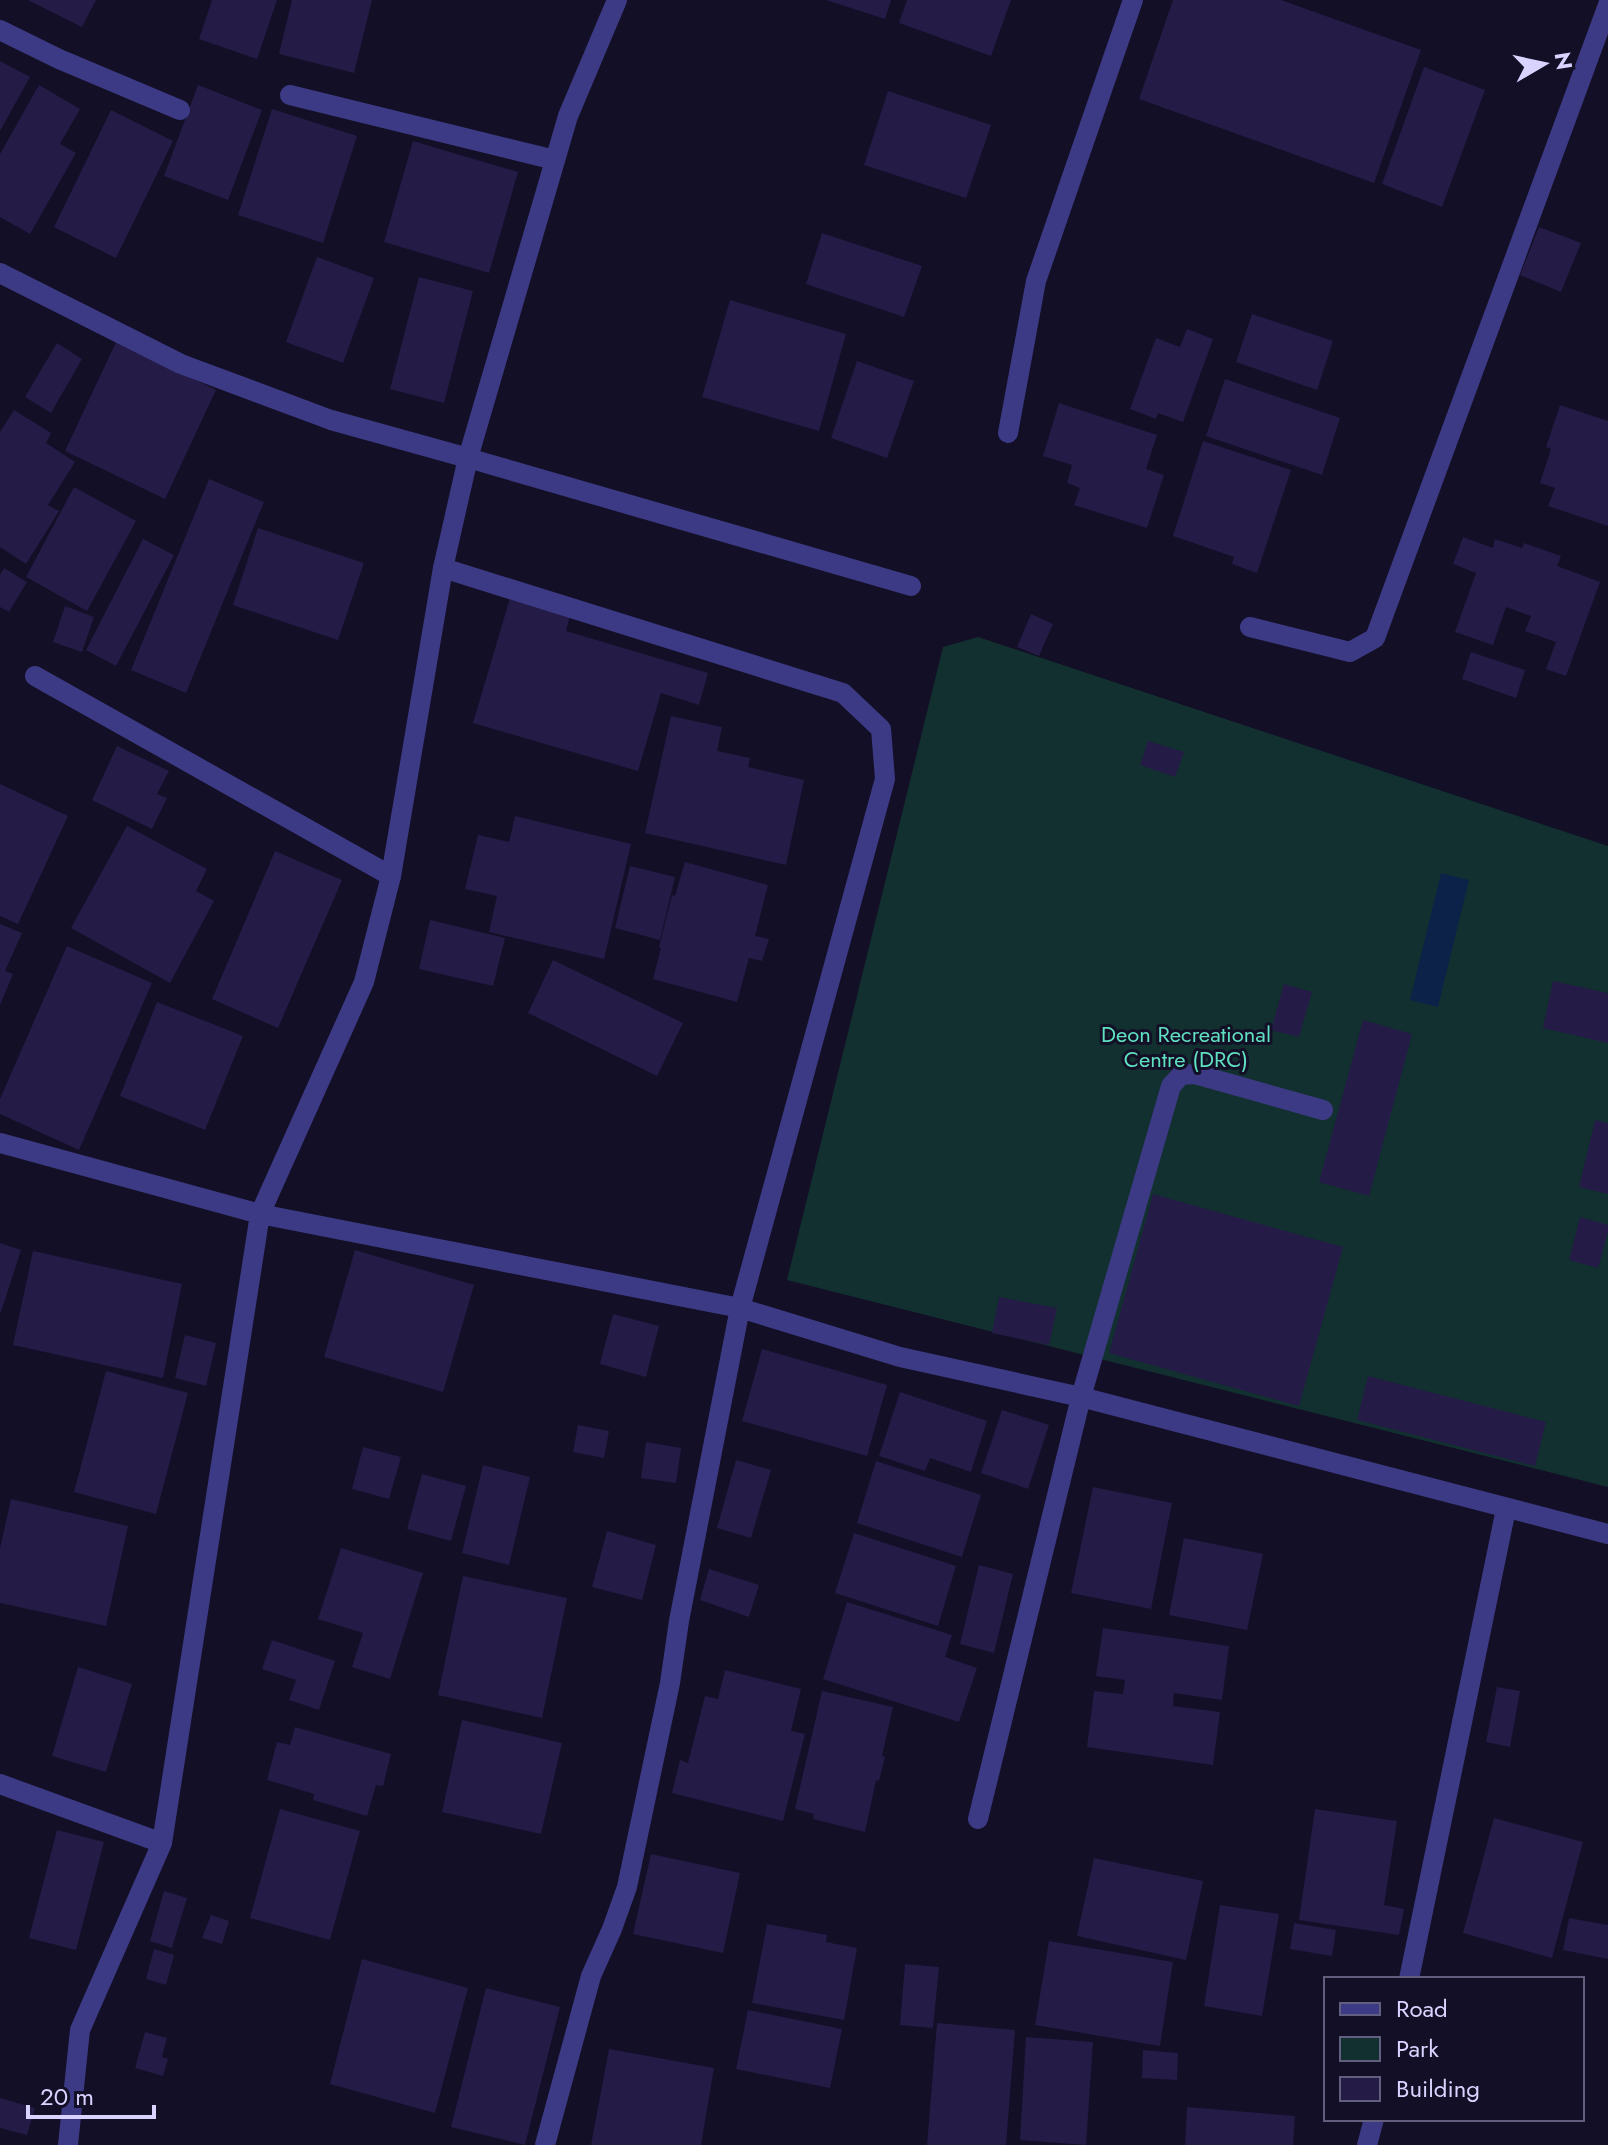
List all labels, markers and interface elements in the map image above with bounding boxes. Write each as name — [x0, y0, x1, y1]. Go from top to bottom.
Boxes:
north arrow — [1504, 24, 1584, 104]
text: N — [1547, 50, 1581, 72]
park label: Deon Recreational Centre (DRC) — [1101, 1018, 1271, 1075]
legend — [1324, 1977, 1584, 2121]
text: Road — [1396, 1991, 1448, 2026]
text: Park — [1396, 2031, 1439, 2066]
scale bar — [28, 2069, 154, 2119]
text: Building — [1396, 2071, 1480, 2106]
text: 20 m — [40, 2079, 94, 2114]

